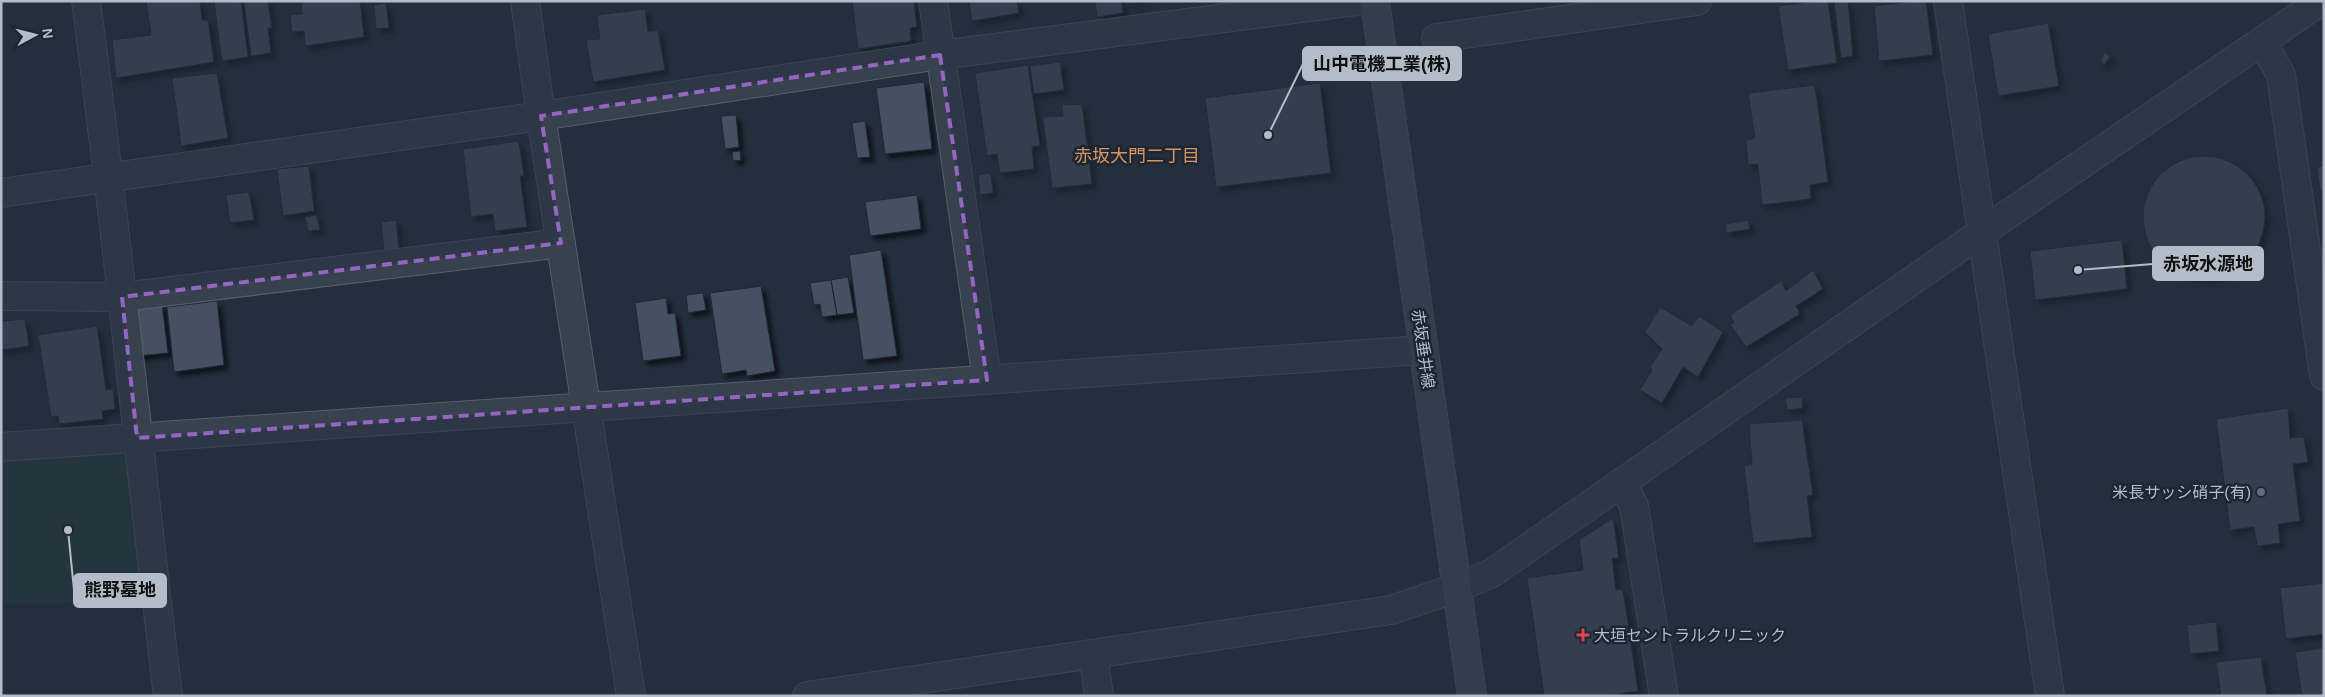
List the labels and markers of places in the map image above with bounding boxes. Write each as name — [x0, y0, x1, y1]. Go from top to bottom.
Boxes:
callout: 山中電機工業(株) — [1303, 47, 1461, 80]
callout: 赤坂水源地 — [2153, 247, 2263, 280]
place label: 米長サッシ硝子(有) — [2112, 484, 2251, 501]
marker: 米長サッシ硝子(有) — [2255, 486, 2267, 498]
callout: 熊野墓地 — [74, 574, 166, 607]
place label: 大垣セントラルクリニック — [1594, 627, 1786, 644]
marker: 大垣セントラルクリニック — [1576, 628, 1590, 642]

